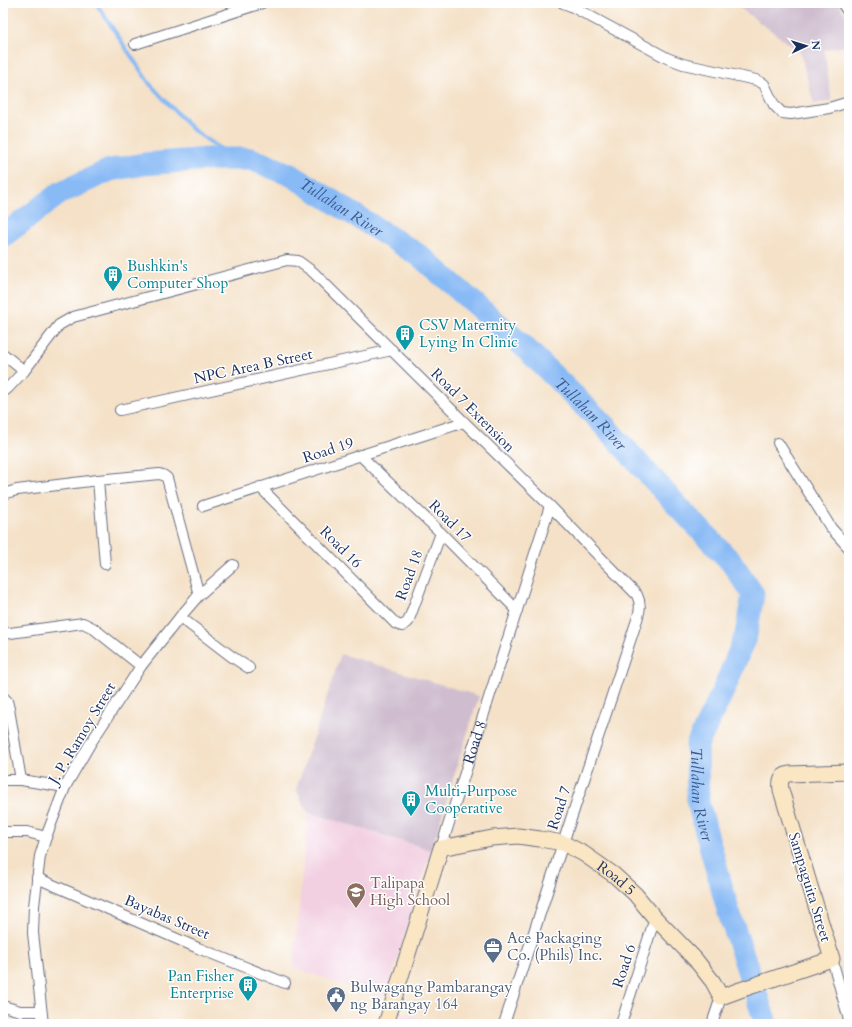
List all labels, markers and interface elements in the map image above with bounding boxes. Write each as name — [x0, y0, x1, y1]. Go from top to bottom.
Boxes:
north arrow — [786, 26, 826, 66]
text: N — [808, 40, 823, 51]
water label: Tullahan River — [295, 173, 388, 243]
place label: Bushkin's Computer Shop — [127, 256, 228, 293]
building icon: Bushkin's Computer Shop — [102, 264, 124, 292]
place label: CSV Maternity Lying In Clinic — [419, 315, 518, 352]
building icon: CSV Maternity Lying In Clinic — [394, 323, 416, 351]
street label: NPC Area B Street — [192, 344, 314, 388]
street label: Road 7 Extension — [427, 364, 520, 457]
water label: Tullahan River — [549, 372, 632, 456]
street label: Road 19 — [300, 432, 356, 468]
street label: Road 17 — [424, 495, 476, 547]
street label: Road 16 — [315, 521, 367, 573]
street label: Road 18 — [391, 547, 427, 603]
street label: J. P. Ramoy Street — [43, 678, 120, 789]
street label: Road 8 — [458, 718, 491, 767]
water label: Tullahan River — [685, 747, 719, 845]
place label: Multi-Purpose Cooperative — [425, 781, 518, 818]
street label: Road 7 — [543, 783, 576, 832]
building icon: Multi-Purpose Cooperative — [400, 789, 422, 817]
street label: Sampaguita Street — [784, 830, 836, 944]
street label: Road 5 — [593, 856, 640, 900]
place label: Talipapa High School — [370, 873, 450, 910]
school or university icon: Talipapa High School — [345, 881, 367, 909]
street label: Bayabas Street — [121, 890, 213, 944]
place label: Ace Packaging Co. (Phils) Inc. — [507, 928, 602, 965]
office icon: Ace Packaging Co. (Phils) Inc. — [482, 936, 504, 964]
street label: Road 6 — [608, 941, 641, 990]
place label: Pan Fisher Enterprise — [168, 966, 235, 1003]
building icon: Pan Fisher Enterprise — [237, 974, 259, 1002]
place label: Bulwagang Pambarangay ng Barangay 164 — [350, 977, 513, 1014]
public building icon: Bulwagang Pambarangay ng Barangay 164 — [325, 985, 347, 1013]

